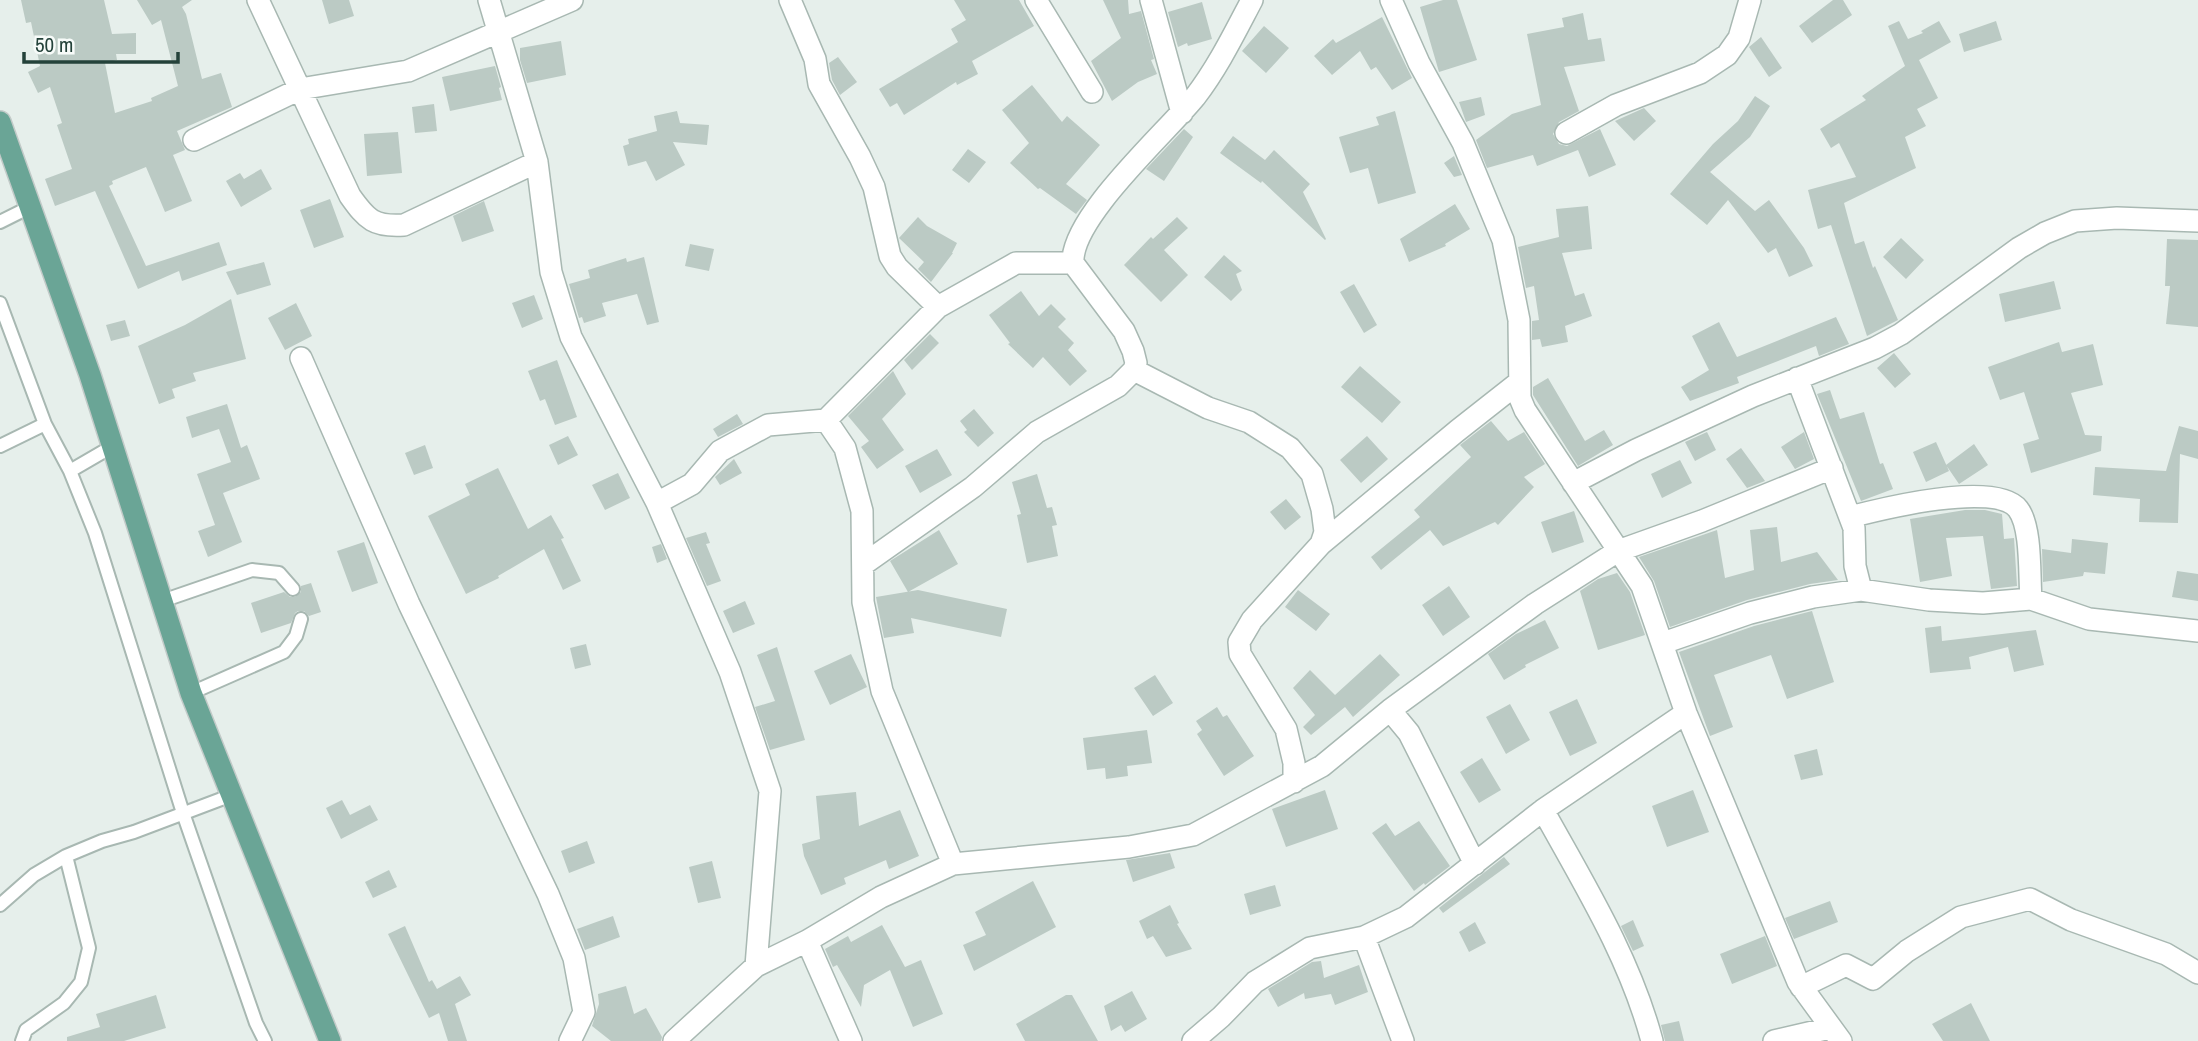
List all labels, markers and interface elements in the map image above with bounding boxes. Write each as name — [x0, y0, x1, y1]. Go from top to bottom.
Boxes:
scale bar — [24, 21, 178, 65]
text: 50 m — [35, 30, 73, 59]

